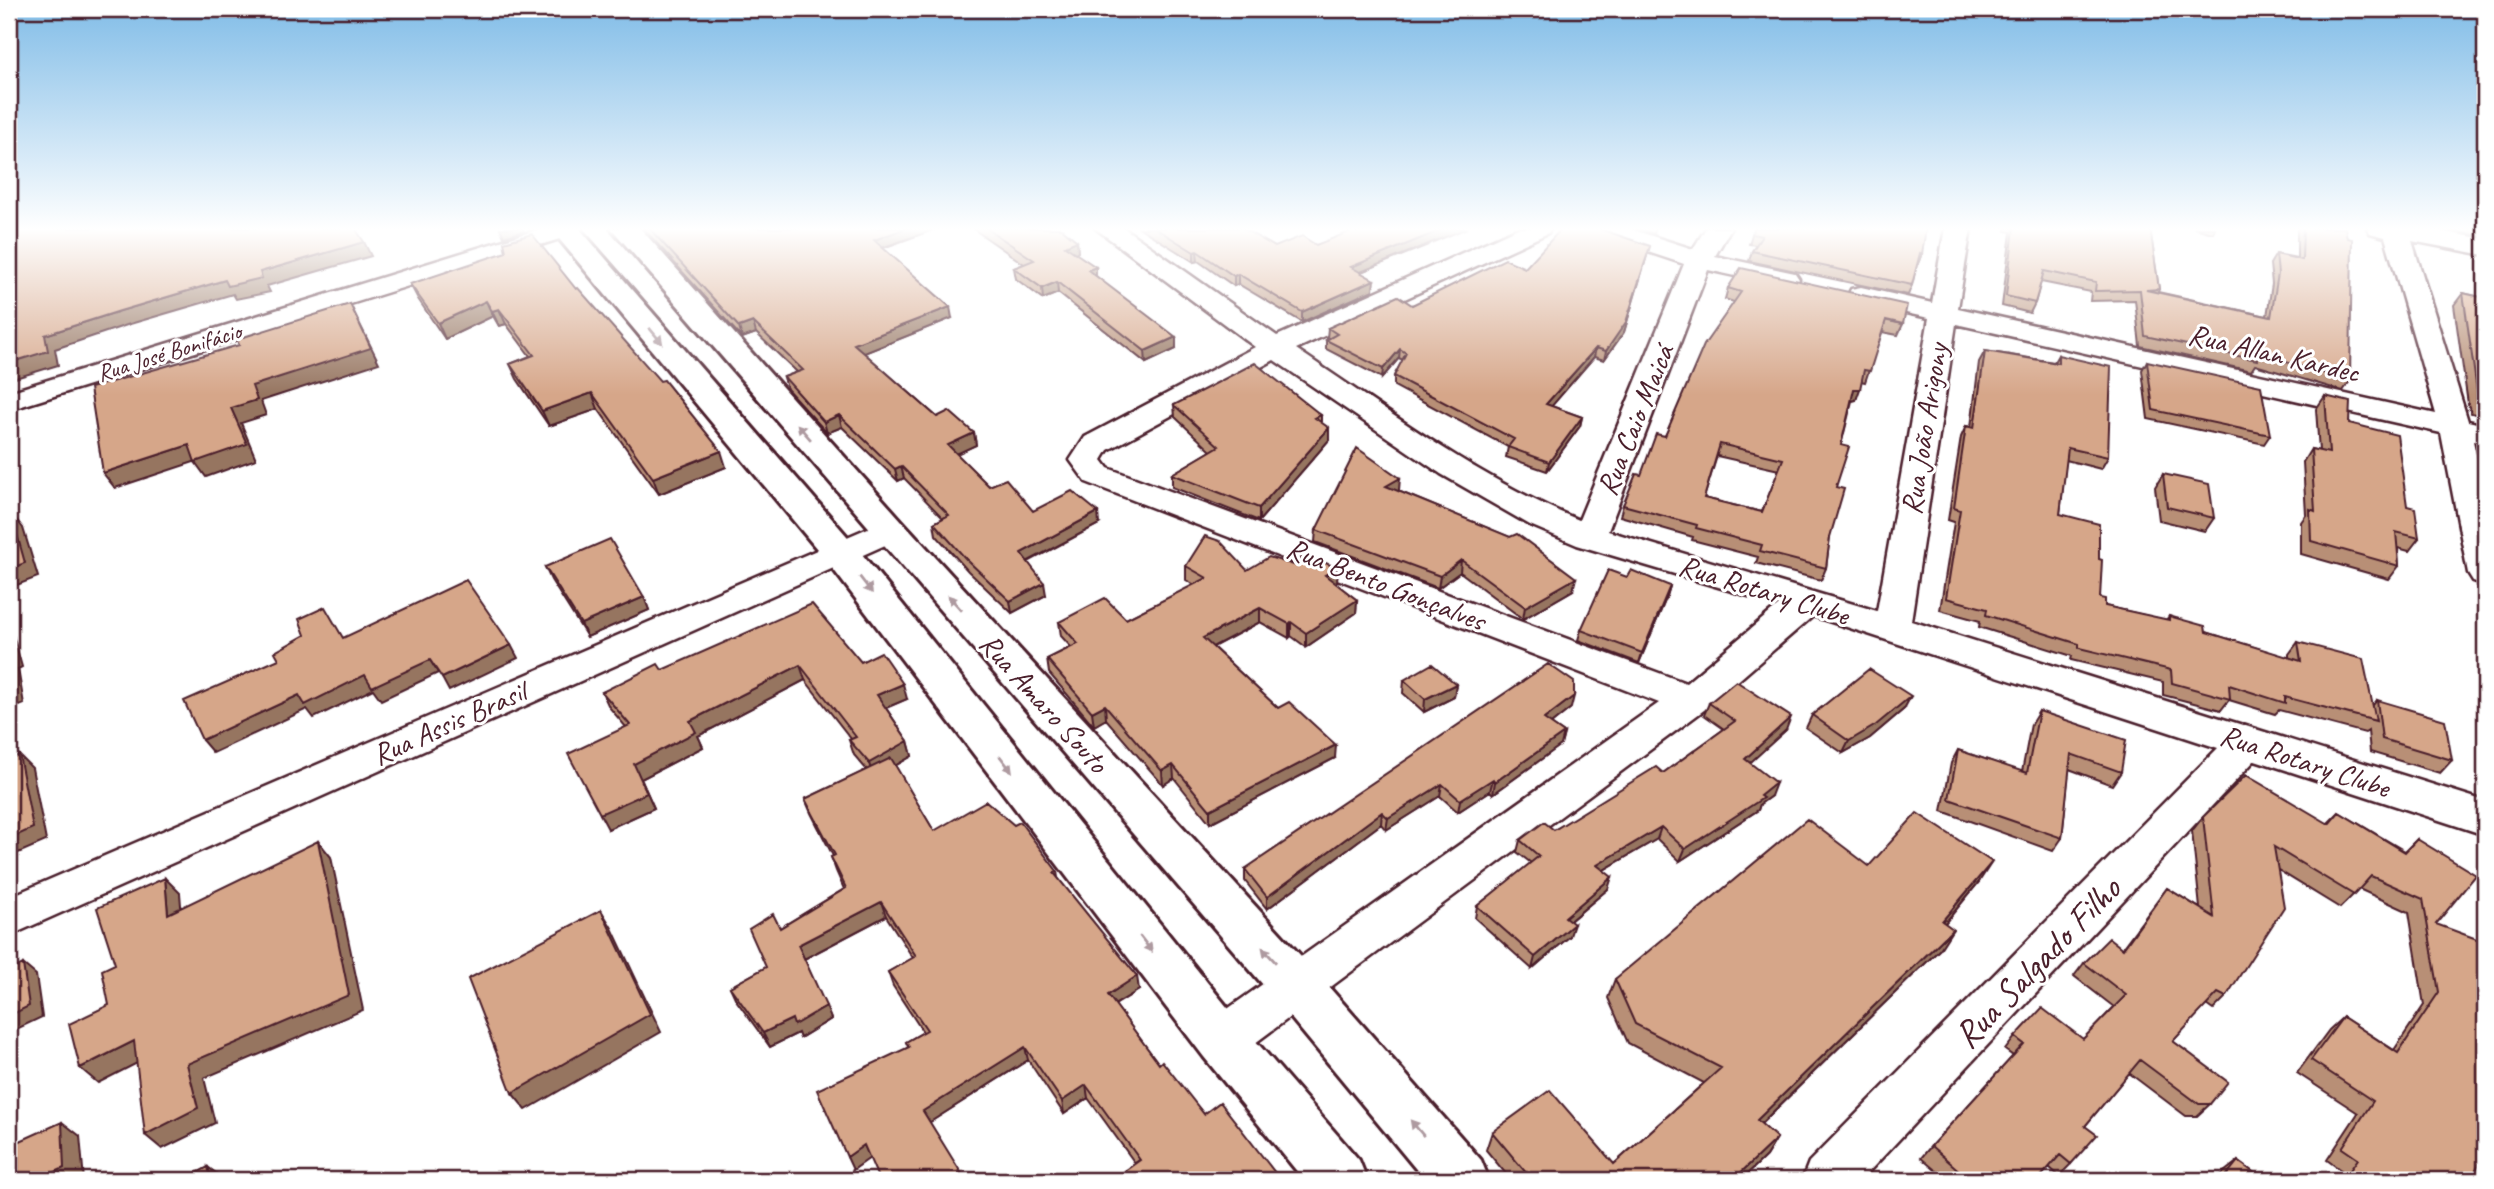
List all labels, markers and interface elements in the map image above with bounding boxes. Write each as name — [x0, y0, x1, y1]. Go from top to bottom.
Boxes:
street label: Rua José Bonifácio — [93, 315, 247, 388]
street label: Rua Allan Kardec — [2185, 315, 2364, 391]
one-way arrow — [648, 328, 663, 345]
street label: Rua Caio Maicá — [1588, 336, 1683, 501]
street label: Rua João Arigony — [1892, 338, 1957, 517]
one-way arrow — [797, 424, 812, 441]
street label: Rua Bento Gonçalves — [1281, 529, 1493, 640]
street label: Rua Rotary Clube — [1674, 546, 1856, 635]
one-way arrow — [859, 576, 873, 594]
one-way arrow — [947, 595, 963, 612]
street label: Rua Amaro Souto — [971, 625, 1118, 782]
street label: Rua Assis Brasil — [366, 670, 536, 774]
street label: Rua Rotary Clube — [2216, 716, 2397, 807]
one-way arrow — [999, 755, 1014, 773]
street label: Rua Salgado Filho — [1943, 865, 2132, 1058]
one-way arrow — [1139, 934, 1154, 952]
one-way arrow — [1262, 947, 1277, 964]
one-way arrow — [1410, 1120, 1425, 1137]

